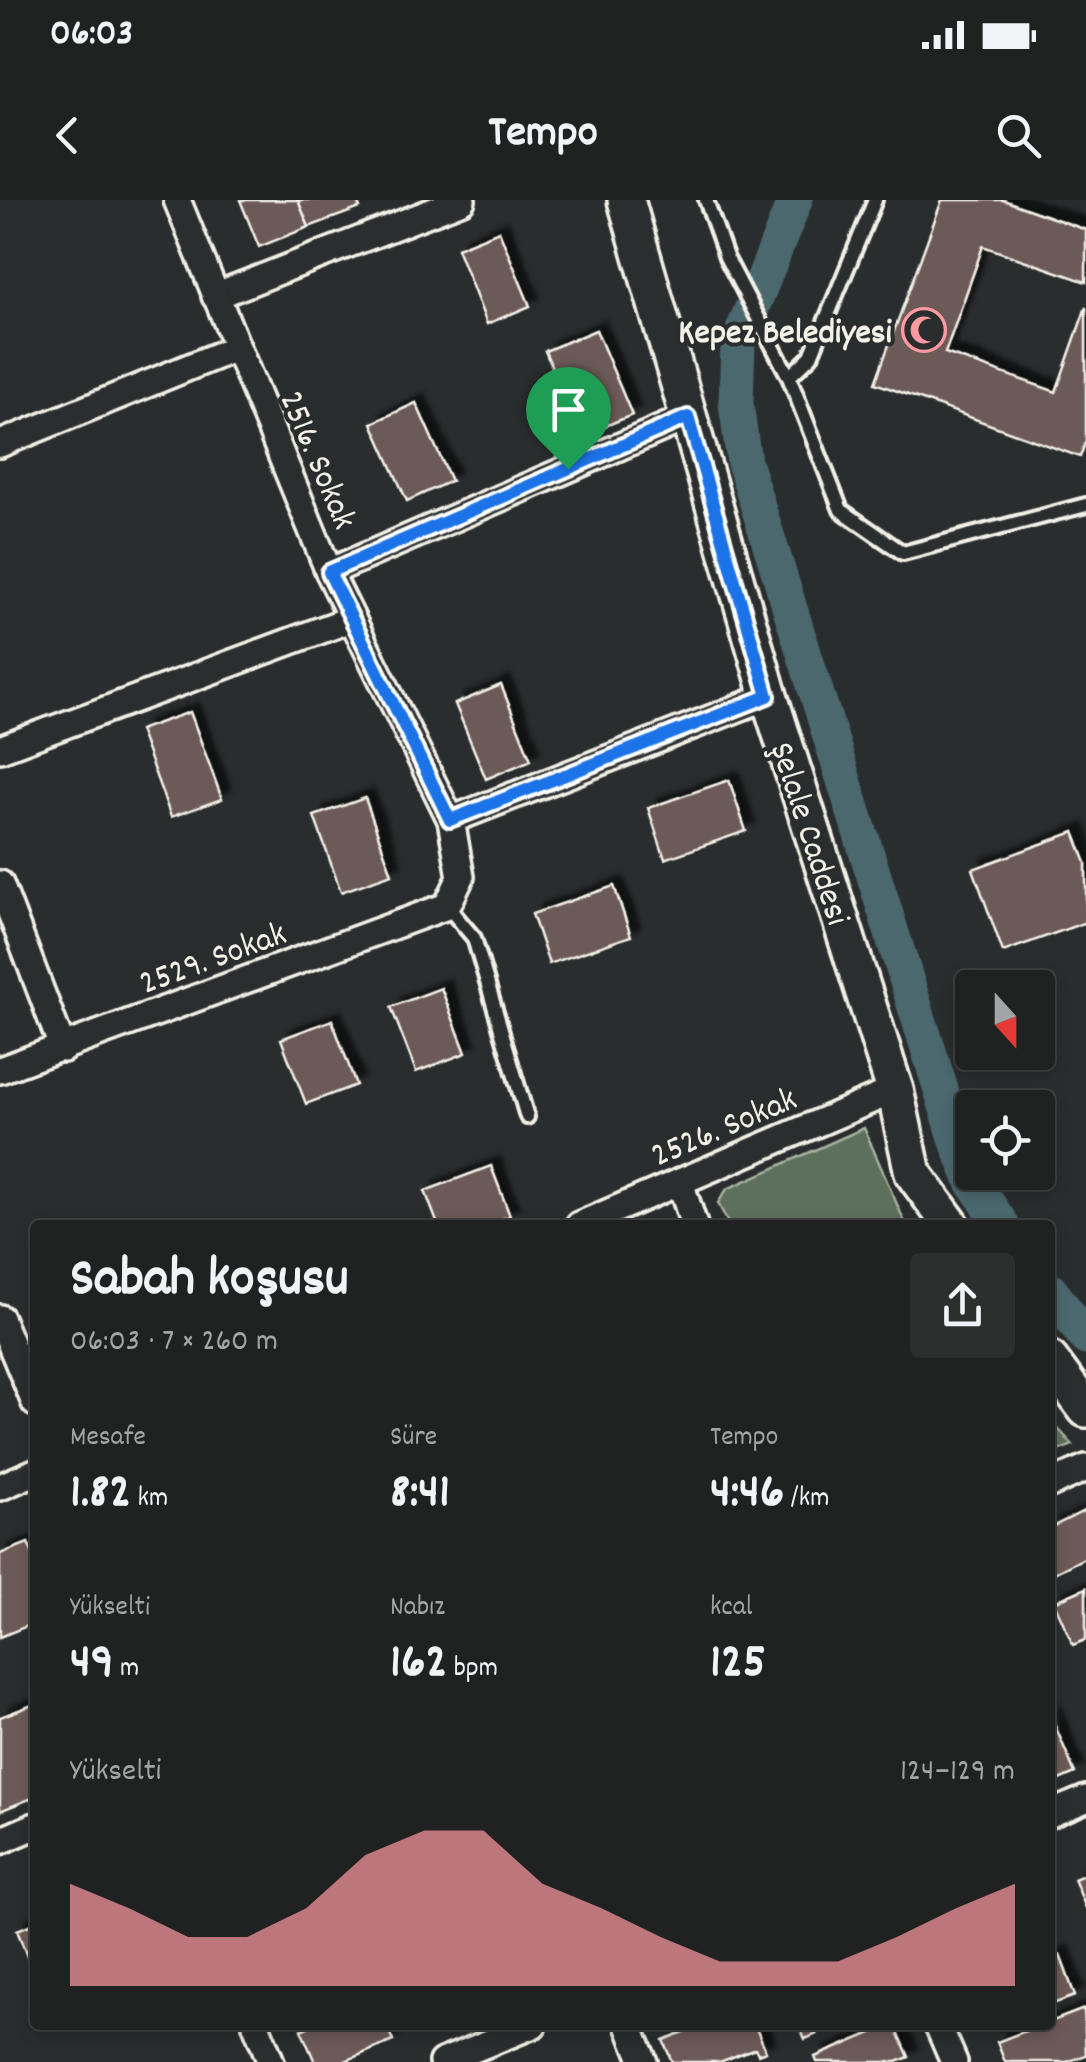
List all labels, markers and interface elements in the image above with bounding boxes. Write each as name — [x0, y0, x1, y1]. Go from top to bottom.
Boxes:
text: 06:03 — [50, 8, 133, 63]
text: Tempo — [488, 103, 598, 167]
icon: back — [40, 108, 95, 163]
icon: search — [991, 108, 1046, 163]
mosque icon: Kepez Belediyesi — [901, 307, 947, 353]
place label: Kepez Belediyesi — [678, 310, 893, 360]
pin — [526, 367, 611, 470]
icon: arrive — [541, 382, 596, 437]
street label: 2516. Sokak — [264, 384, 367, 538]
street label: Şelale Caddesi — [754, 737, 860, 932]
street label: 2529. Sokak — [133, 911, 294, 1010]
north arrow — [955, 970, 1055, 1070]
map controls — [955, 970, 1055, 1190]
street label: 2526. Sokak — [644, 1077, 806, 1183]
button: locate — [955, 1090, 1055, 1190]
text: Sabah koşusu — [70, 1243, 349, 1322]
button: share — [910, 1253, 1015, 1358]
text: 06:03 · 7 × 260 m — [70, 1320, 278, 1366]
text: Mesafe — [70, 1419, 146, 1459]
text: Süre — [390, 1419, 437, 1459]
text: Tempo — [710, 1419, 778, 1459]
text: 1.82 — [70, 1459, 131, 1531]
text: 8:41 — [390, 1459, 450, 1531]
text: 4:46 — [710, 1459, 784, 1531]
text: km — [131, 1480, 168, 1520]
text: /km — [784, 1480, 829, 1520]
text: Yükselti — [70, 1589, 150, 1629]
text: Nabız — [390, 1589, 445, 1629]
text: kcal — [710, 1589, 753, 1629]
text: 49 — [70, 1629, 114, 1701]
text: 162 — [390, 1629, 447, 1701]
text: 125 — [710, 1629, 766, 1701]
text: m — [114, 1650, 139, 1690]
text: bpm — [447, 1650, 498, 1690]
text: Yükselti — [70, 1750, 161, 1796]
text: 124–129 m — [900, 1750, 1015, 1796]

